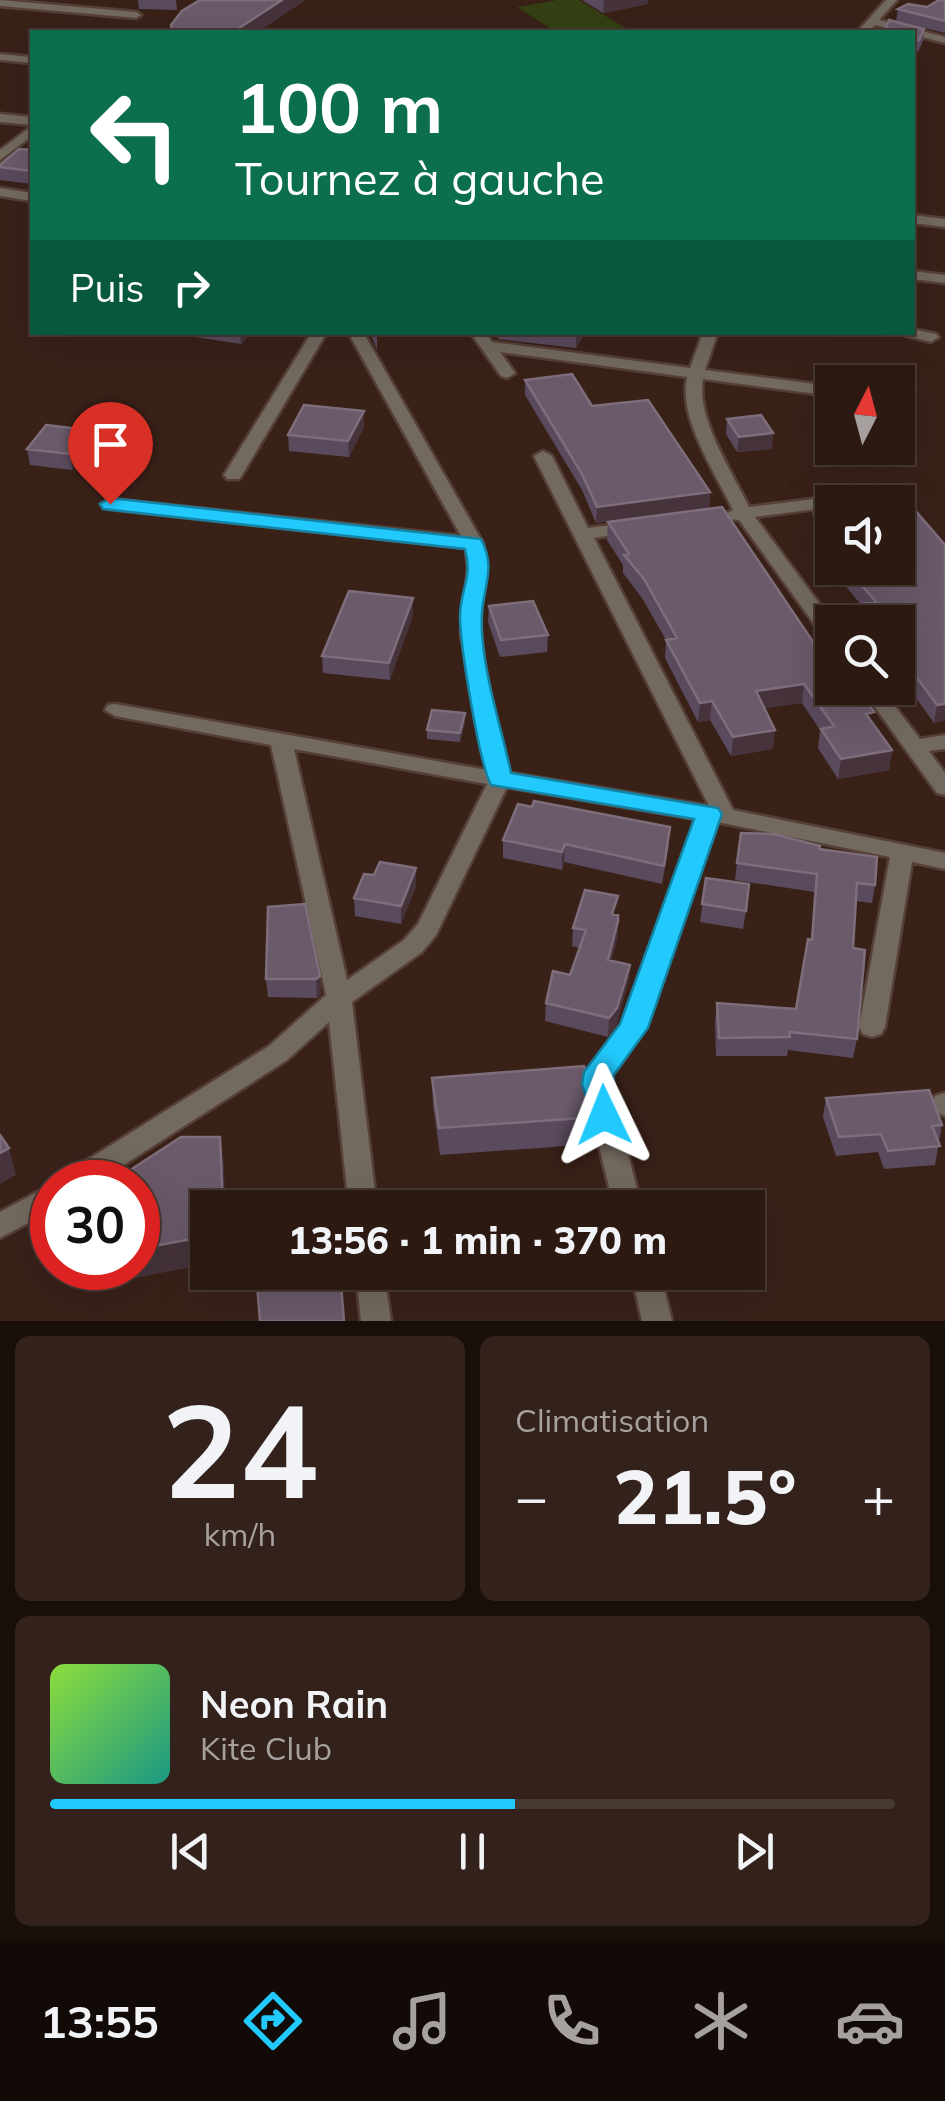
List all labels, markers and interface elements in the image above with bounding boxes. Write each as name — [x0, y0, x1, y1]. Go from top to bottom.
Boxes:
text: 100 m — [235, 63, 443, 151]
icon: left — [70, 70, 200, 200]
text: Tournez à gauche — [235, 150, 605, 206]
icon: right — [164, 260, 219, 315]
text: Puis — [70, 264, 144, 312]
north arrow — [815, 365, 915, 465]
map controls — [815, 365, 915, 705]
pin — [68, 402, 153, 505]
icon: arrive — [83, 417, 138, 472]
button: sound — [815, 485, 915, 585]
button: search — [815, 605, 915, 705]
position arrow — [552, 1063, 656, 1167]
speed limit sign: 30 — [30, 1160, 160, 1290]
text: 13:56 · 1 min · 370 m — [288, 1216, 667, 1264]
text: 24 — [162, 1367, 318, 1531]
text: Climatisation — [515, 1400, 709, 1440]
text: 21.5° — [613, 1449, 797, 1543]
text: − — [515, 1462, 548, 1531]
text: + — [862, 1462, 895, 1531]
text: km/h — [204, 1514, 276, 1554]
text: Neon Rain — [200, 1680, 388, 1728]
text: Kite Club — [200, 1728, 332, 1768]
icon: previous — [163, 1824, 218, 1879]
icon: pause — [445, 1824, 500, 1879]
icon: next — [727, 1824, 782, 1879]
icon: directions — [238, 1986, 308, 2056]
icon: music — [387, 1986, 457, 2056]
icon: phone — [537, 1986, 607, 2056]
icon: climate — [686, 1986, 756, 2056]
icon: car — [835, 1986, 905, 2056]
text: 13:55 — [40, 1993, 159, 2049]

